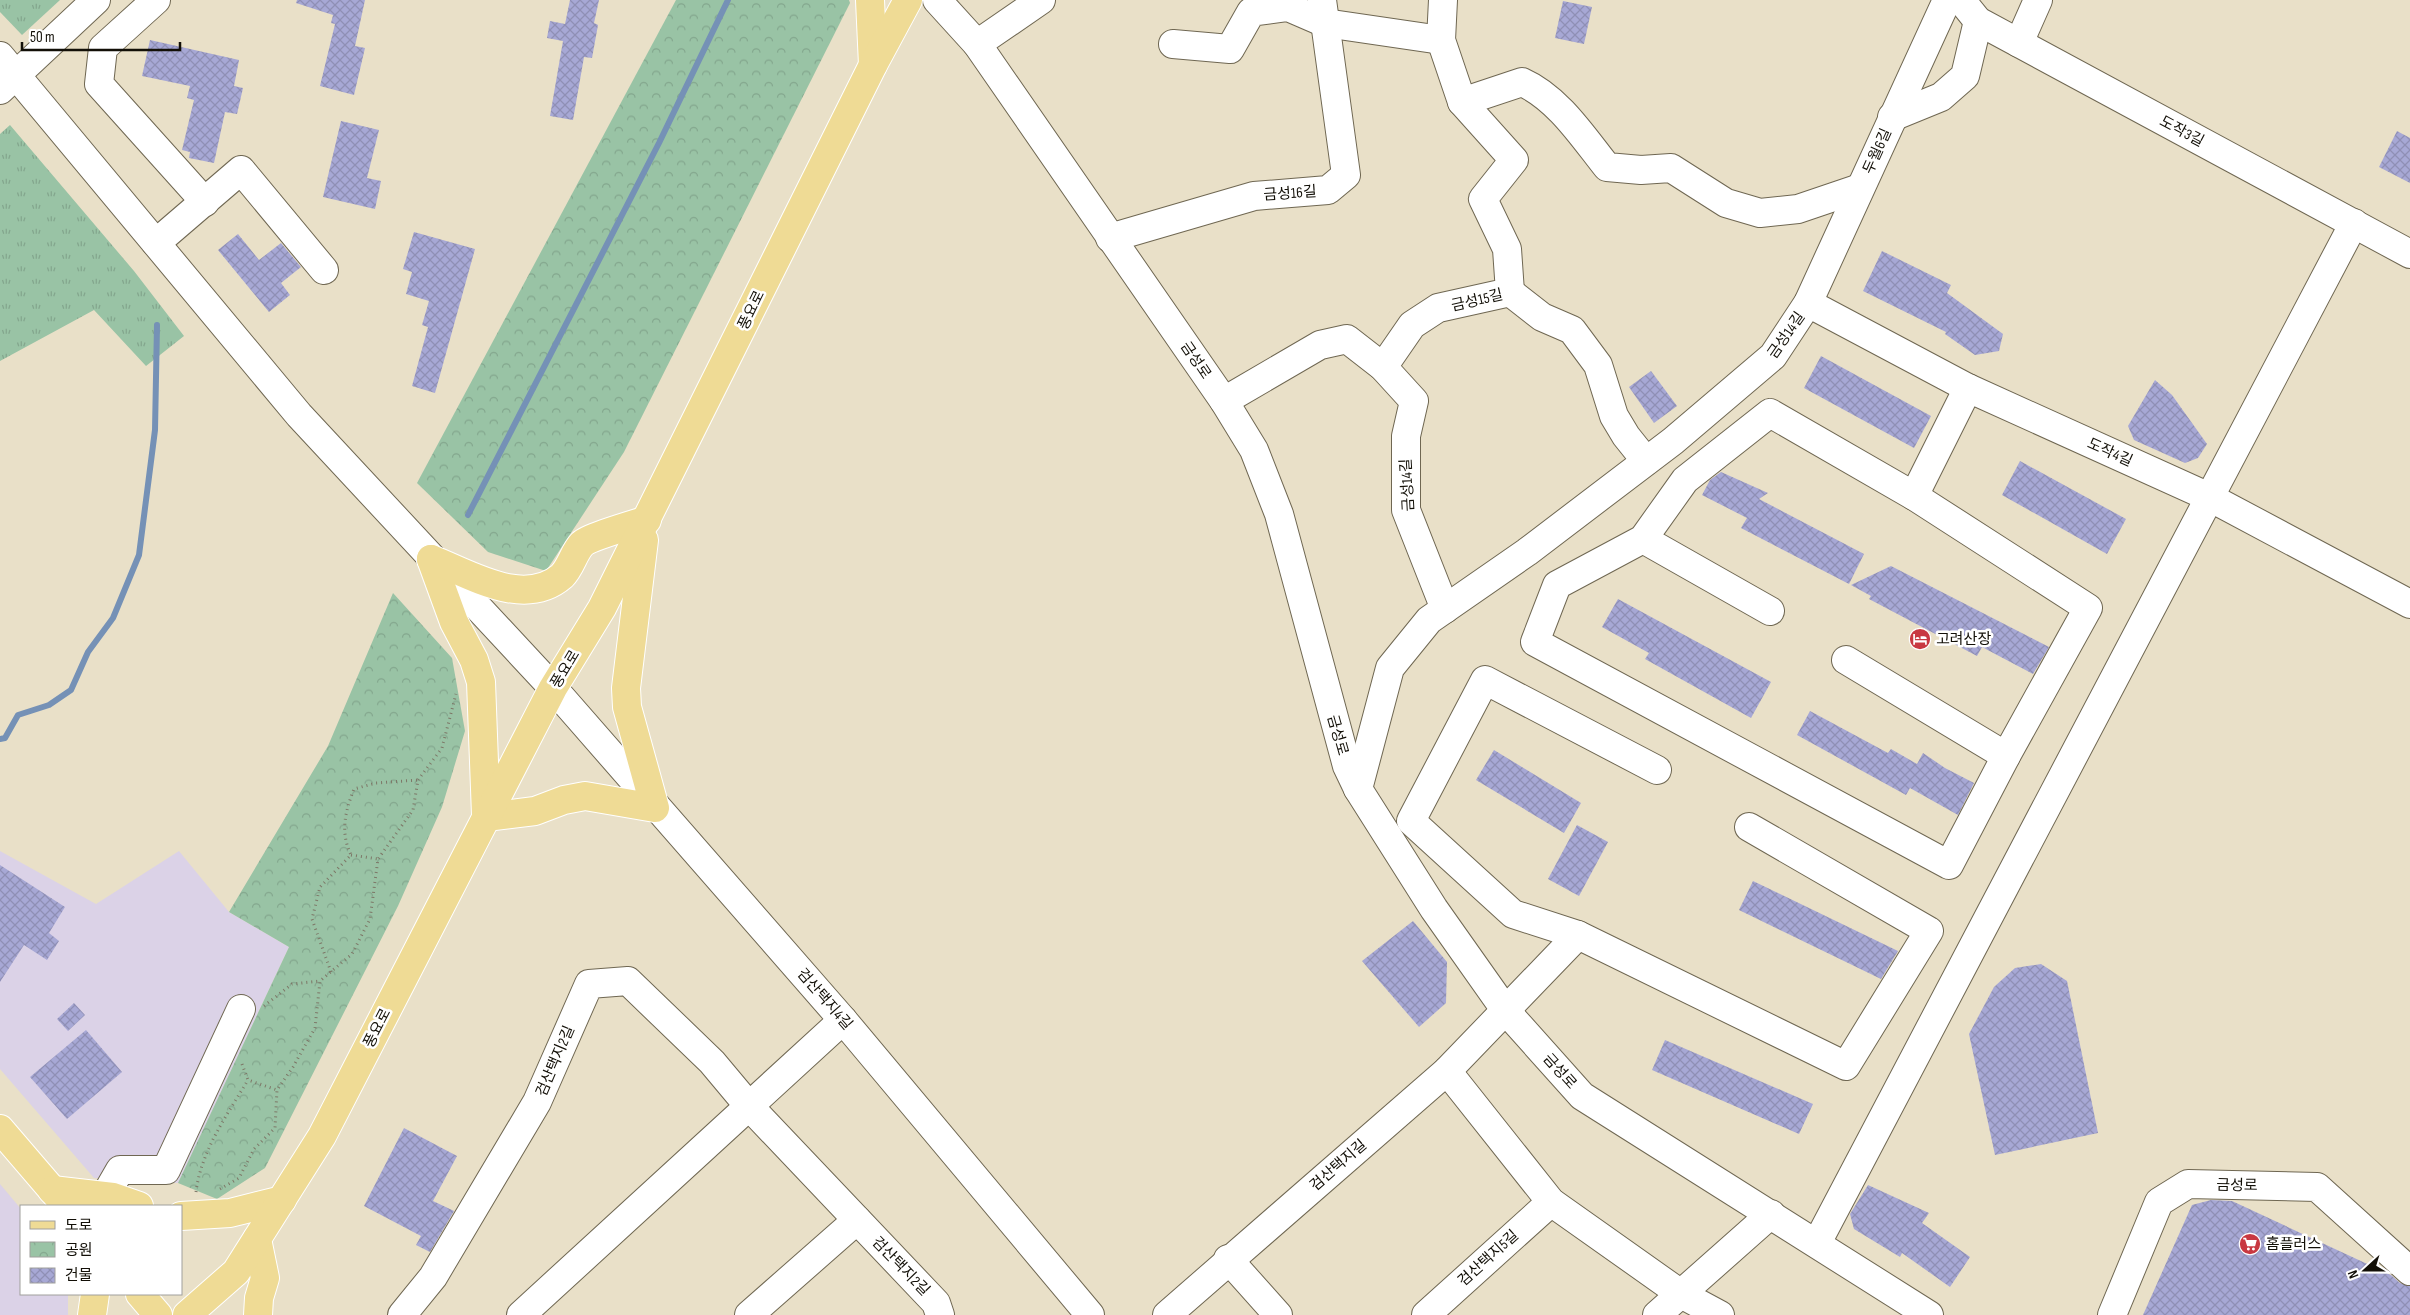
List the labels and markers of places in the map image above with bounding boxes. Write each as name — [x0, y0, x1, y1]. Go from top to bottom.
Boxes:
hotel icon: 고려산장 — [1908, 627, 1932, 651]
place label: 고려산장 — [1936, 630, 1991, 649]
supermarket icon: 홈플러스 — [2238, 1232, 2262, 1256]
place label: 홈플러스 — [2266, 1235, 2321, 1254]

